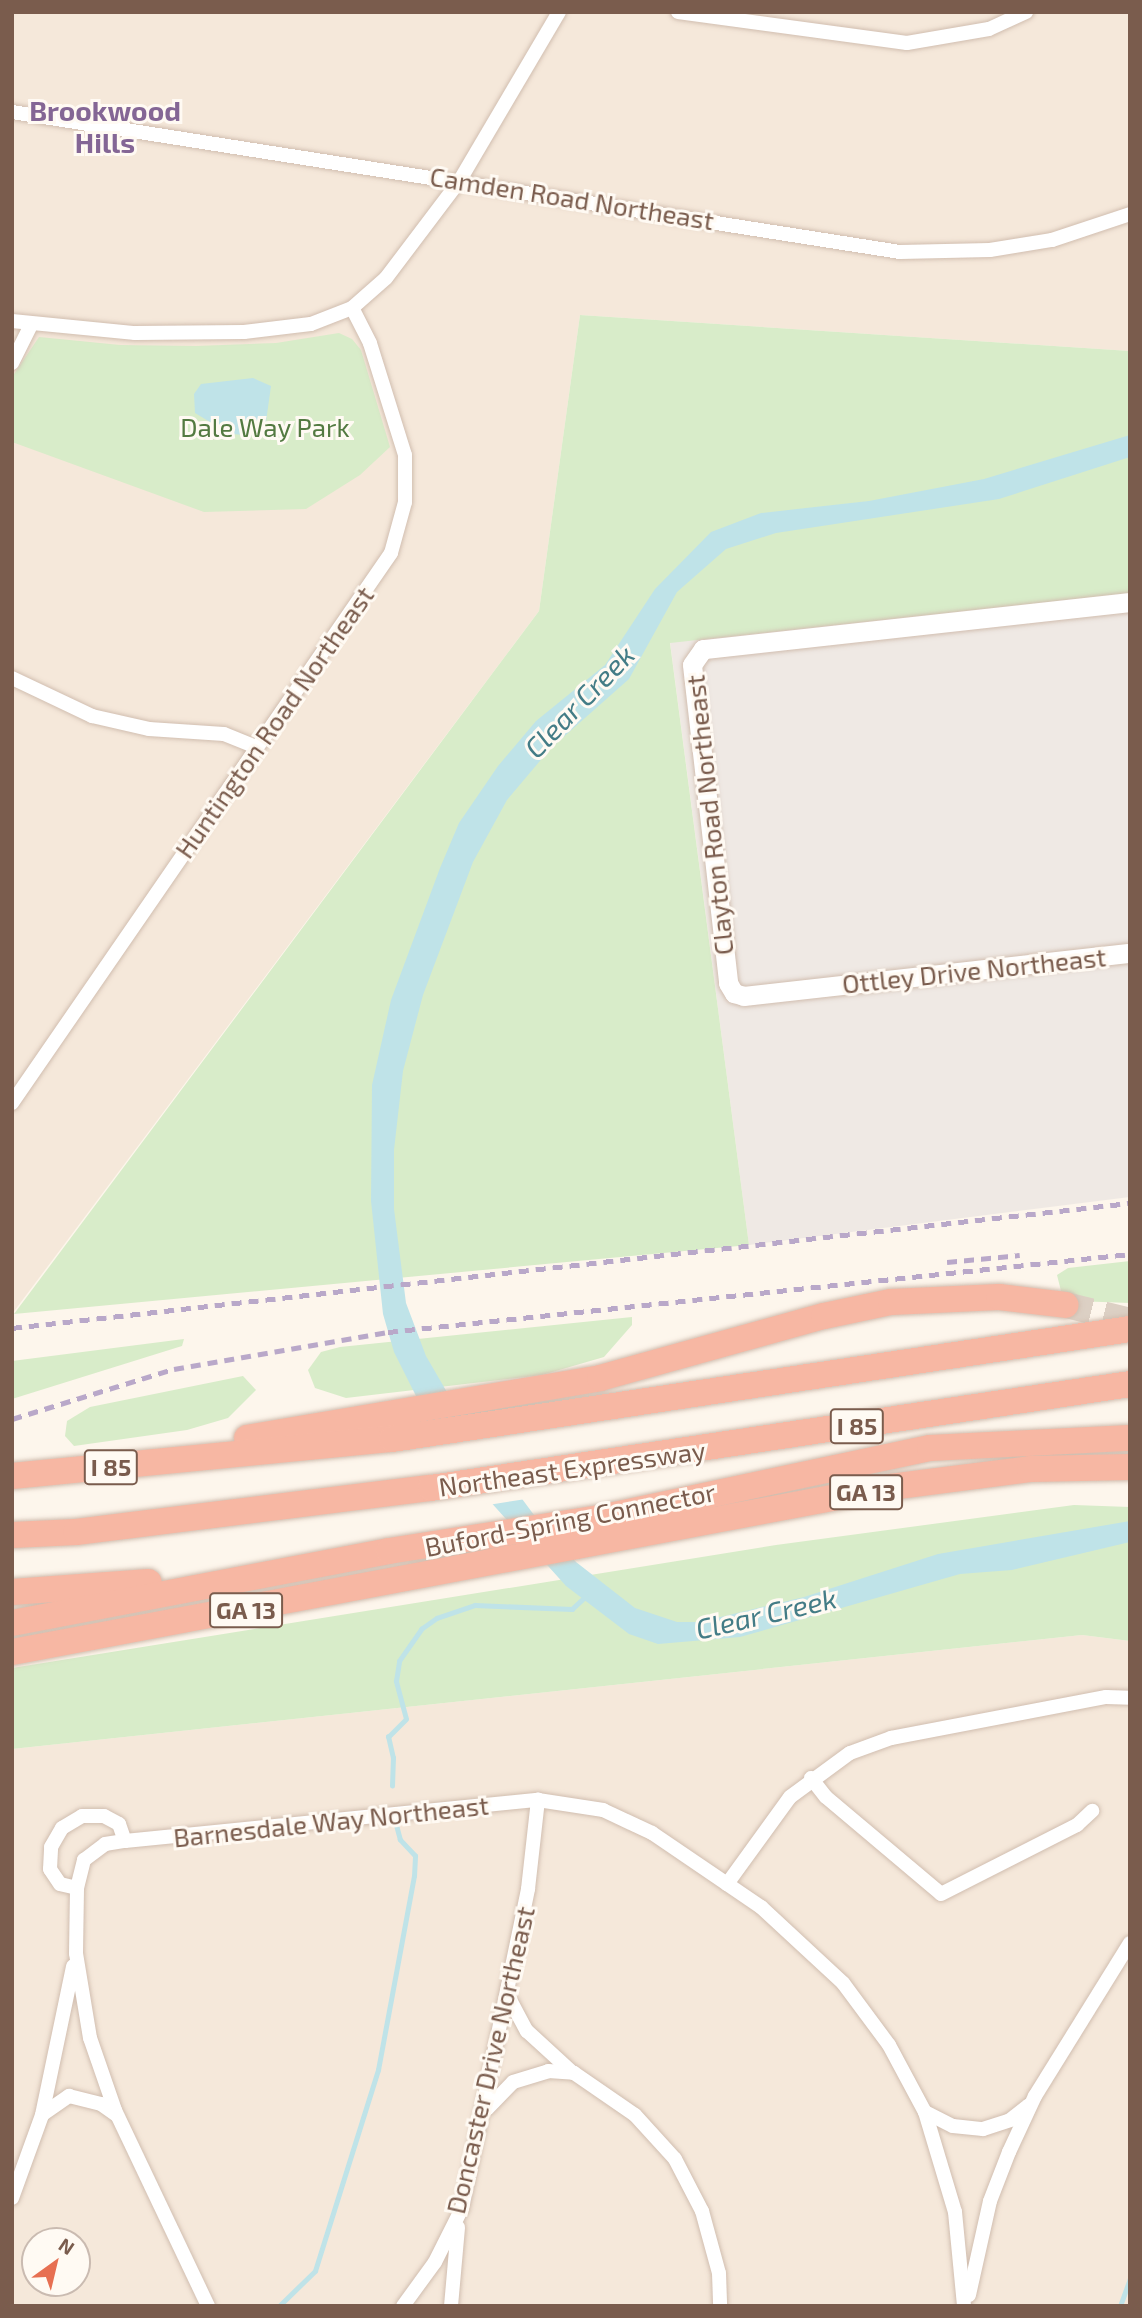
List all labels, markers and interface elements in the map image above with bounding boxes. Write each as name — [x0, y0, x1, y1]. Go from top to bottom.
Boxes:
district label: Brookwood Hills — [29, 93, 181, 159]
street label: Camden Road Northeast — [428, 160, 716, 236]
park label: Dale Way Park — [180, 411, 350, 443]
street label: Huntington Road Northeast — [168, 580, 380, 864]
water label: Clear Creek — [517, 638, 641, 764]
street label: Clayton Road Northeast — [679, 673, 739, 957]
street label: Ottley Drive Northeast — [840, 941, 1108, 999]
road number: I 85 — [829, 1406, 885, 1446]
street label: Northeast Expressway — [437, 1434, 707, 1502]
road number: I 85 — [83, 1447, 139, 1488]
road number: GA 13 — [828, 1472, 904, 1512]
street label: Buford-Spring Connector — [422, 1476, 718, 1562]
water label: Clear Creek — [692, 1580, 840, 1646]
road number: GA 13 — [208, 1590, 284, 1630]
street label: Barnesdale Way Northeast — [171, 1789, 491, 1853]
street label: Doncaster Drive Northeast — [439, 1903, 541, 2217]
north arrow — [21, 2227, 91, 2297]
text: N — [55, 2232, 79, 2259]

